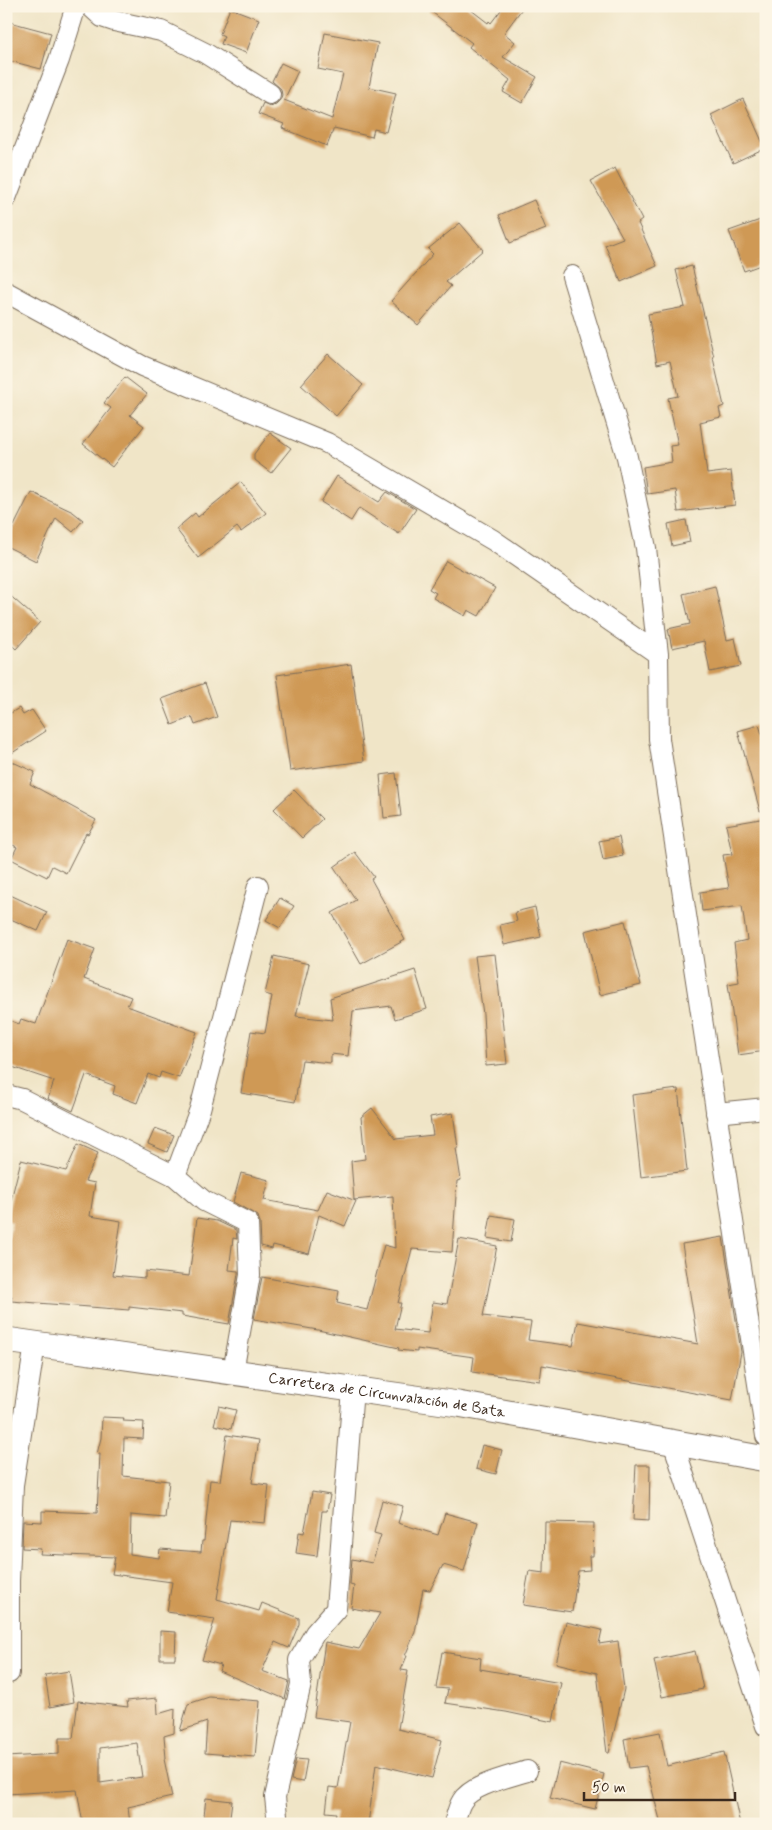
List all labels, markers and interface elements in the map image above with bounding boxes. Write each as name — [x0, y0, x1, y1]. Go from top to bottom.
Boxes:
street label: Carretera de Circunvalación de Bata — [267, 1368, 508, 1423]
scale bar — [584, 1770, 736, 1802]
text: 50 m — [592, 1778, 626, 1798]

